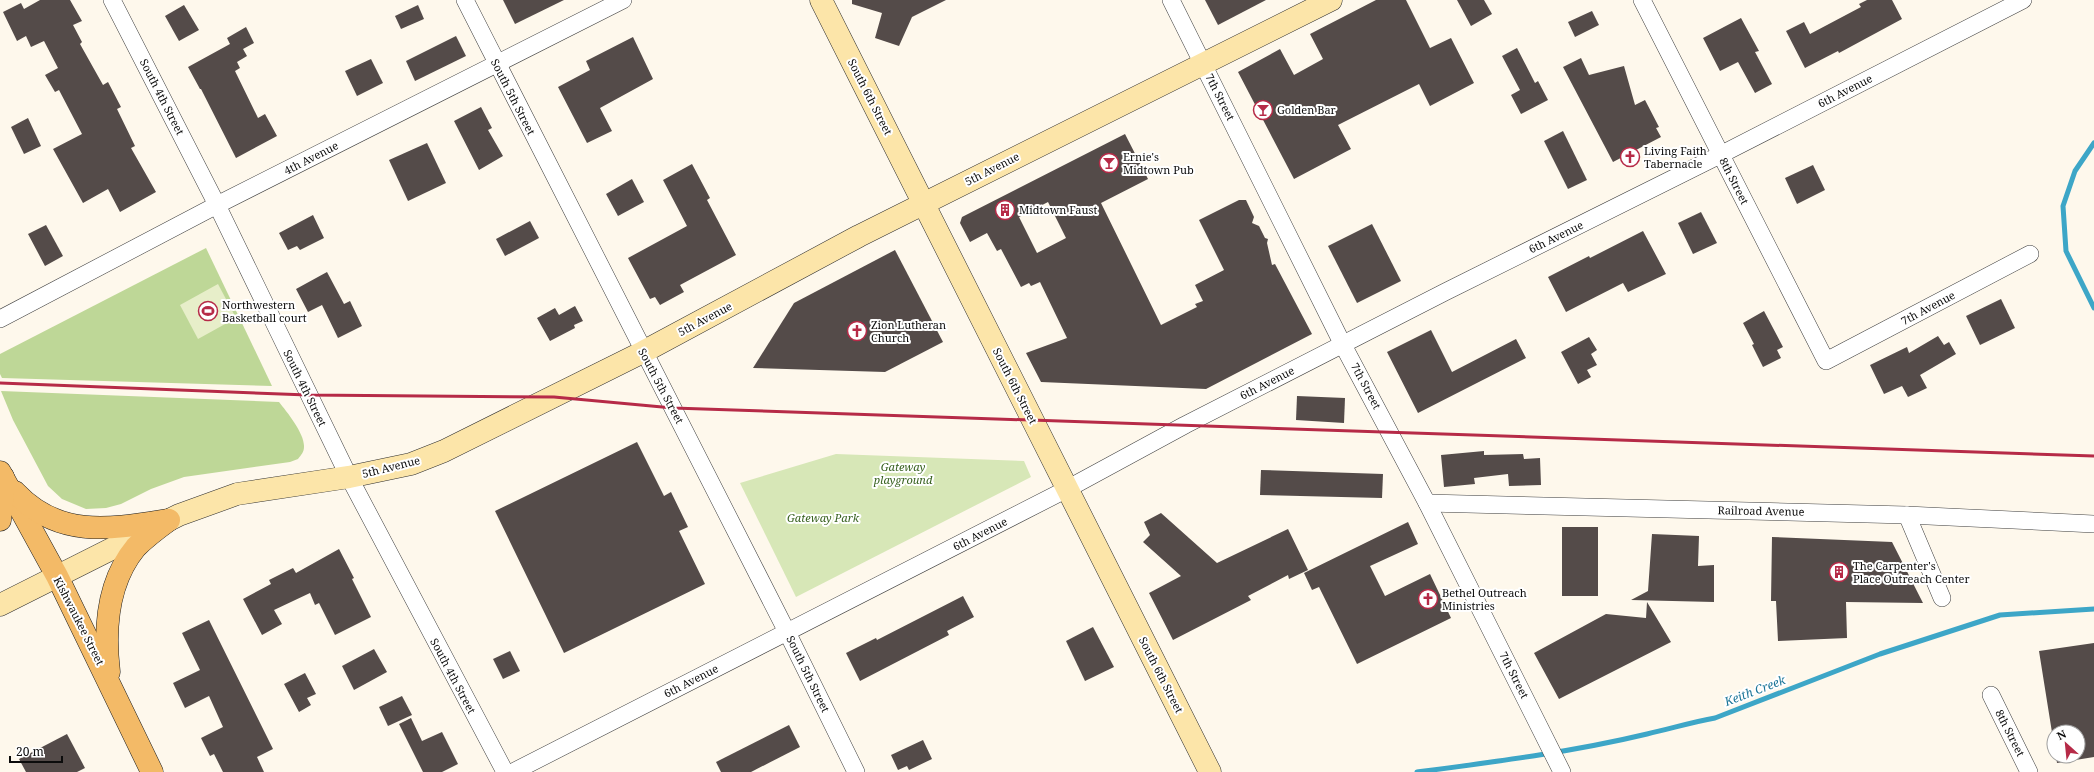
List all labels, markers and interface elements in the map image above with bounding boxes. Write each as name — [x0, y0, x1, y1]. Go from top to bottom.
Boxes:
street label: South 4th Street — [137, 56, 188, 138]
street label: South 5th Street — [488, 56, 539, 138]
street label: South 6th Street — [845, 56, 896, 138]
street label: 6th Avenue — [1815, 70, 1875, 111]
street label: 7th Street — [1202, 71, 1239, 123]
bar icon: Golden Bar — [1252, 99, 1274, 121]
place label: Golden Bar — [1277, 102, 1337, 117]
street label: 4th Avenue — [281, 137, 341, 178]
place label: Living Faith Tabernacle — [1644, 143, 1707, 171]
church icon: Living Faith Tabernacle — [1619, 146, 1641, 168]
street label: 5th Avenue — [962, 148, 1022, 189]
place label: Ernie's Midtown Pub — [1123, 149, 1194, 177]
bar icon: Ernie's Midtown Pub — [1098, 152, 1120, 174]
street label: 8th Street — [1716, 155, 1753, 207]
building icon: Midtown Faust — [994, 199, 1016, 221]
place label: Midtown Faust — [1019, 202, 1097, 217]
street label: 6th Avenue — [1526, 217, 1586, 256]
street label: 7th Avenue — [1898, 287, 1958, 328]
place label: Northwestern Basketball court — [222, 297, 307, 325]
street label: 5th Avenue — [675, 298, 735, 339]
sports icon: Northwestern Basketball court — [197, 300, 219, 322]
place label: Zion Lutheran Church — [871, 317, 946, 345]
church icon: Zion Lutheran Church — [846, 320, 868, 342]
street label: South 5th Street — [635, 345, 688, 426]
street label: South 6th Street — [990, 345, 1041, 427]
street label: South 4th Street — [280, 347, 331, 429]
street label: 7th Street — [1348, 360, 1385, 412]
street label: 6th Avenue — [1237, 362, 1297, 403]
street label: 5th Avenue — [360, 452, 422, 481]
park label: Gateway playground — [873, 459, 933, 487]
street label: Railroad Avenue — [1717, 502, 1805, 519]
park label: Gateway Park — [787, 510, 860, 525]
street label: 6th Avenue — [950, 513, 1010, 554]
place label: The Carpenter's Place Outreach Center — [1853, 558, 1970, 586]
building icon: The Carpenter's Place Outreach Center — [1828, 561, 1850, 583]
street label: Kishwaukee Street — [51, 574, 108, 668]
place label: Bethel Outreach Ministries — [1442, 585, 1527, 613]
church icon: Bethel Outreach Ministries — [1417, 588, 1439, 610]
street label: South 5th Street — [783, 633, 834, 715]
street label: South 6th Street — [1136, 634, 1187, 716]
street label: South 4th Street — [427, 635, 480, 716]
street label: 7th Street — [1496, 649, 1533, 701]
street label: 6th Avenue — [661, 660, 721, 701]
water label: Keith Creek — [1721, 671, 1789, 710]
street label: 8th Street — [1992, 707, 2029, 759]
north arrow — [2046, 724, 2086, 764]
text: N — [2054, 726, 2069, 743]
scale bar — [10, 738, 62, 764]
text: 20 m — [16, 743, 44, 760]

